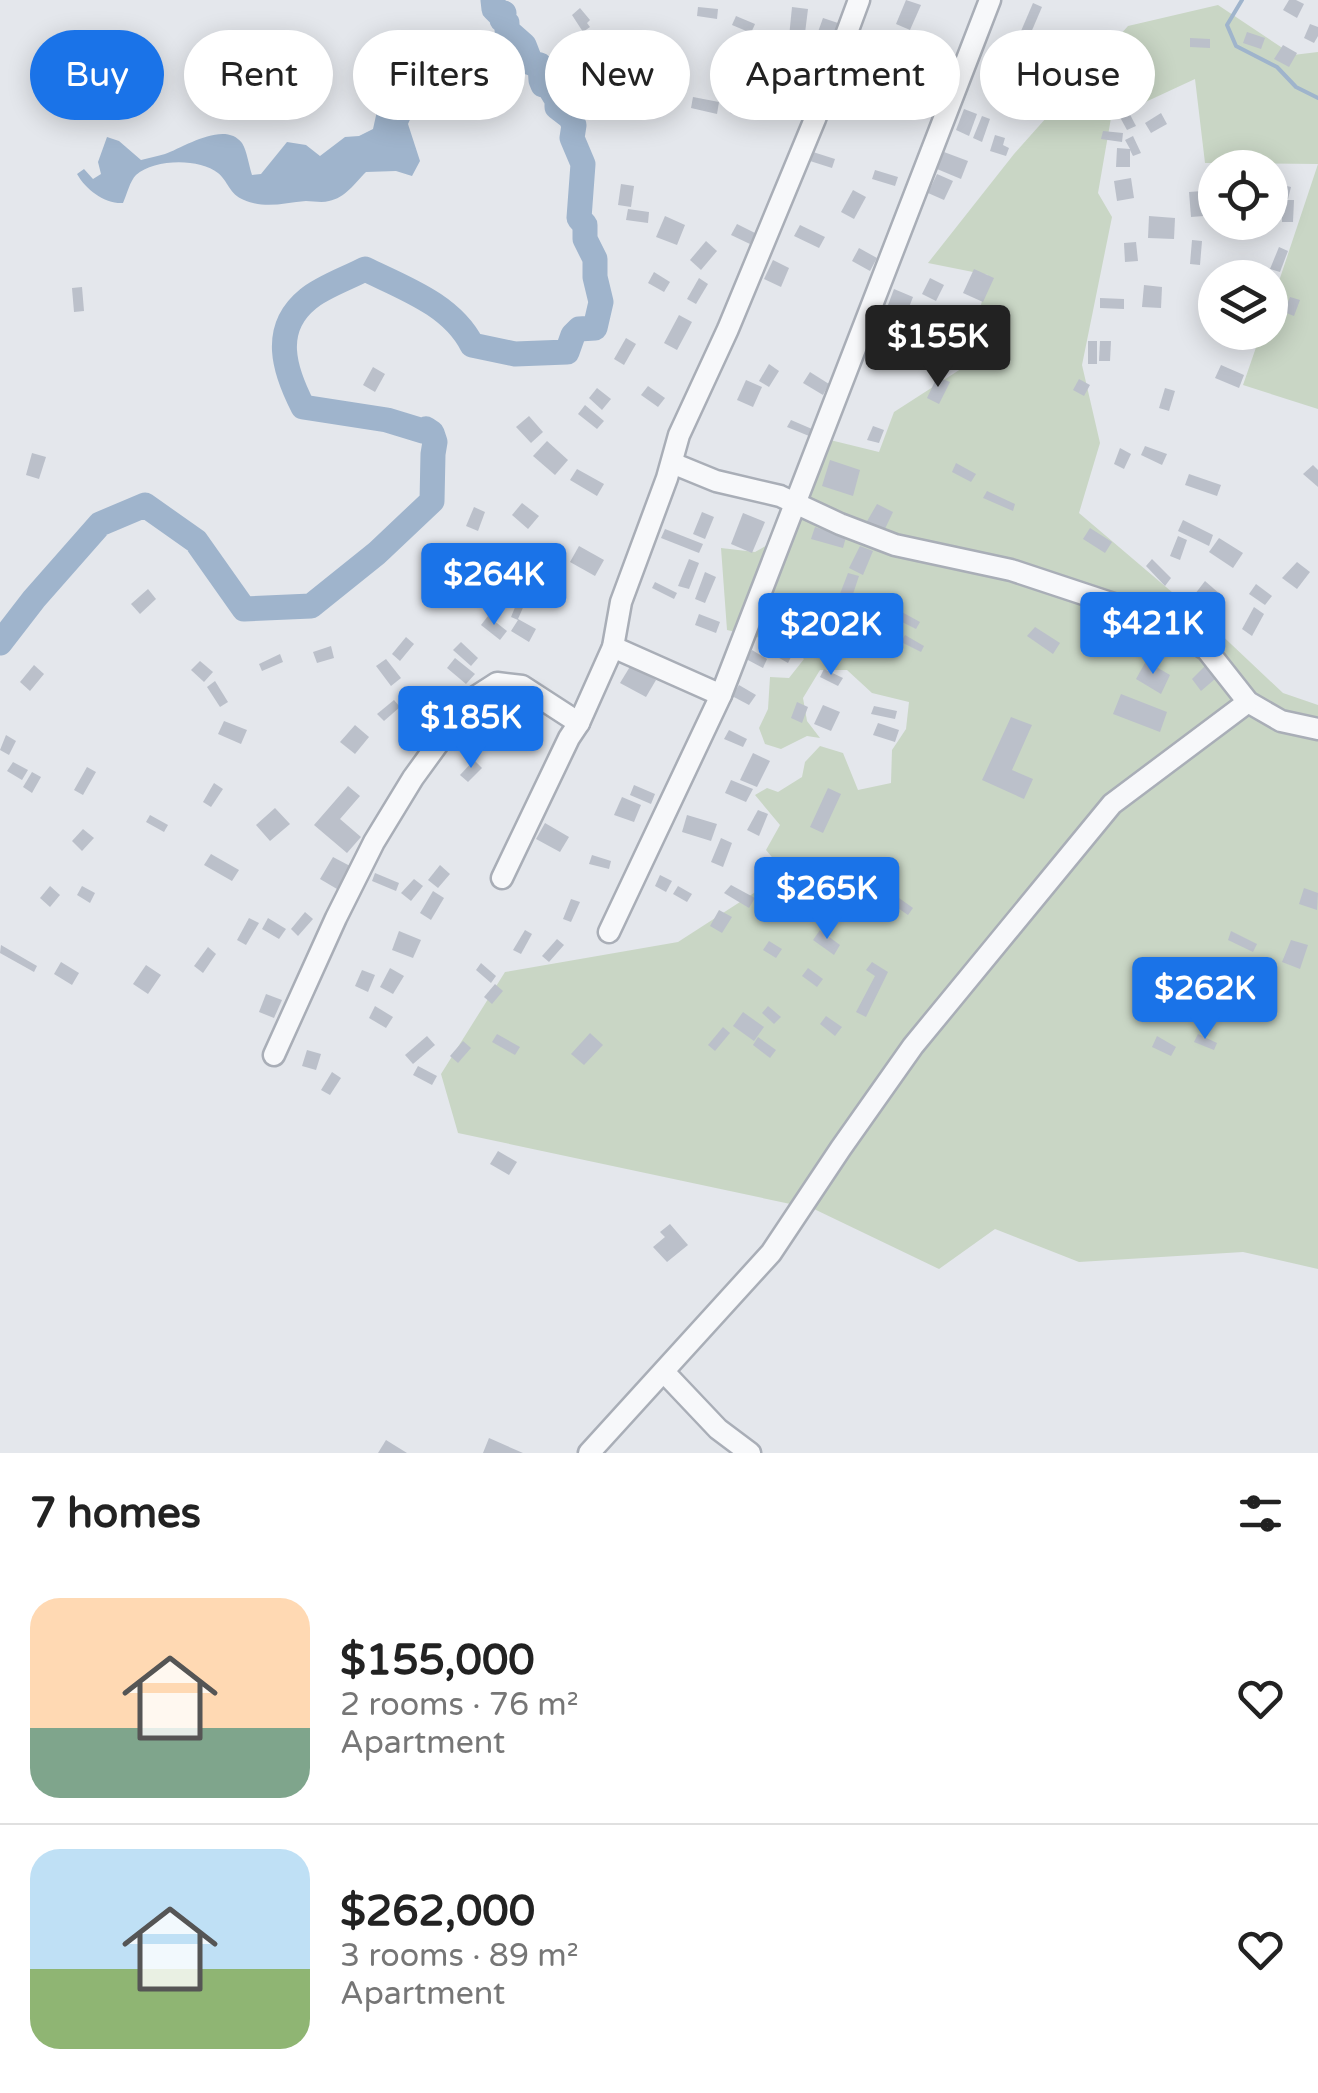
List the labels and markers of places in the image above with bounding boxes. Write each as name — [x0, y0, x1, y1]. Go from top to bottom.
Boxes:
pin: $155K — [868, 305, 1008, 390]
pin: $264K — [424, 543, 564, 628]
pin: $421K — [1083, 592, 1223, 677]
pin: $202K — [761, 593, 901, 678]
pin: $185K — [401, 686, 541, 771]
pin: $265K — [757, 857, 897, 942]
pin: $262K — [1135, 957, 1275, 1042]

